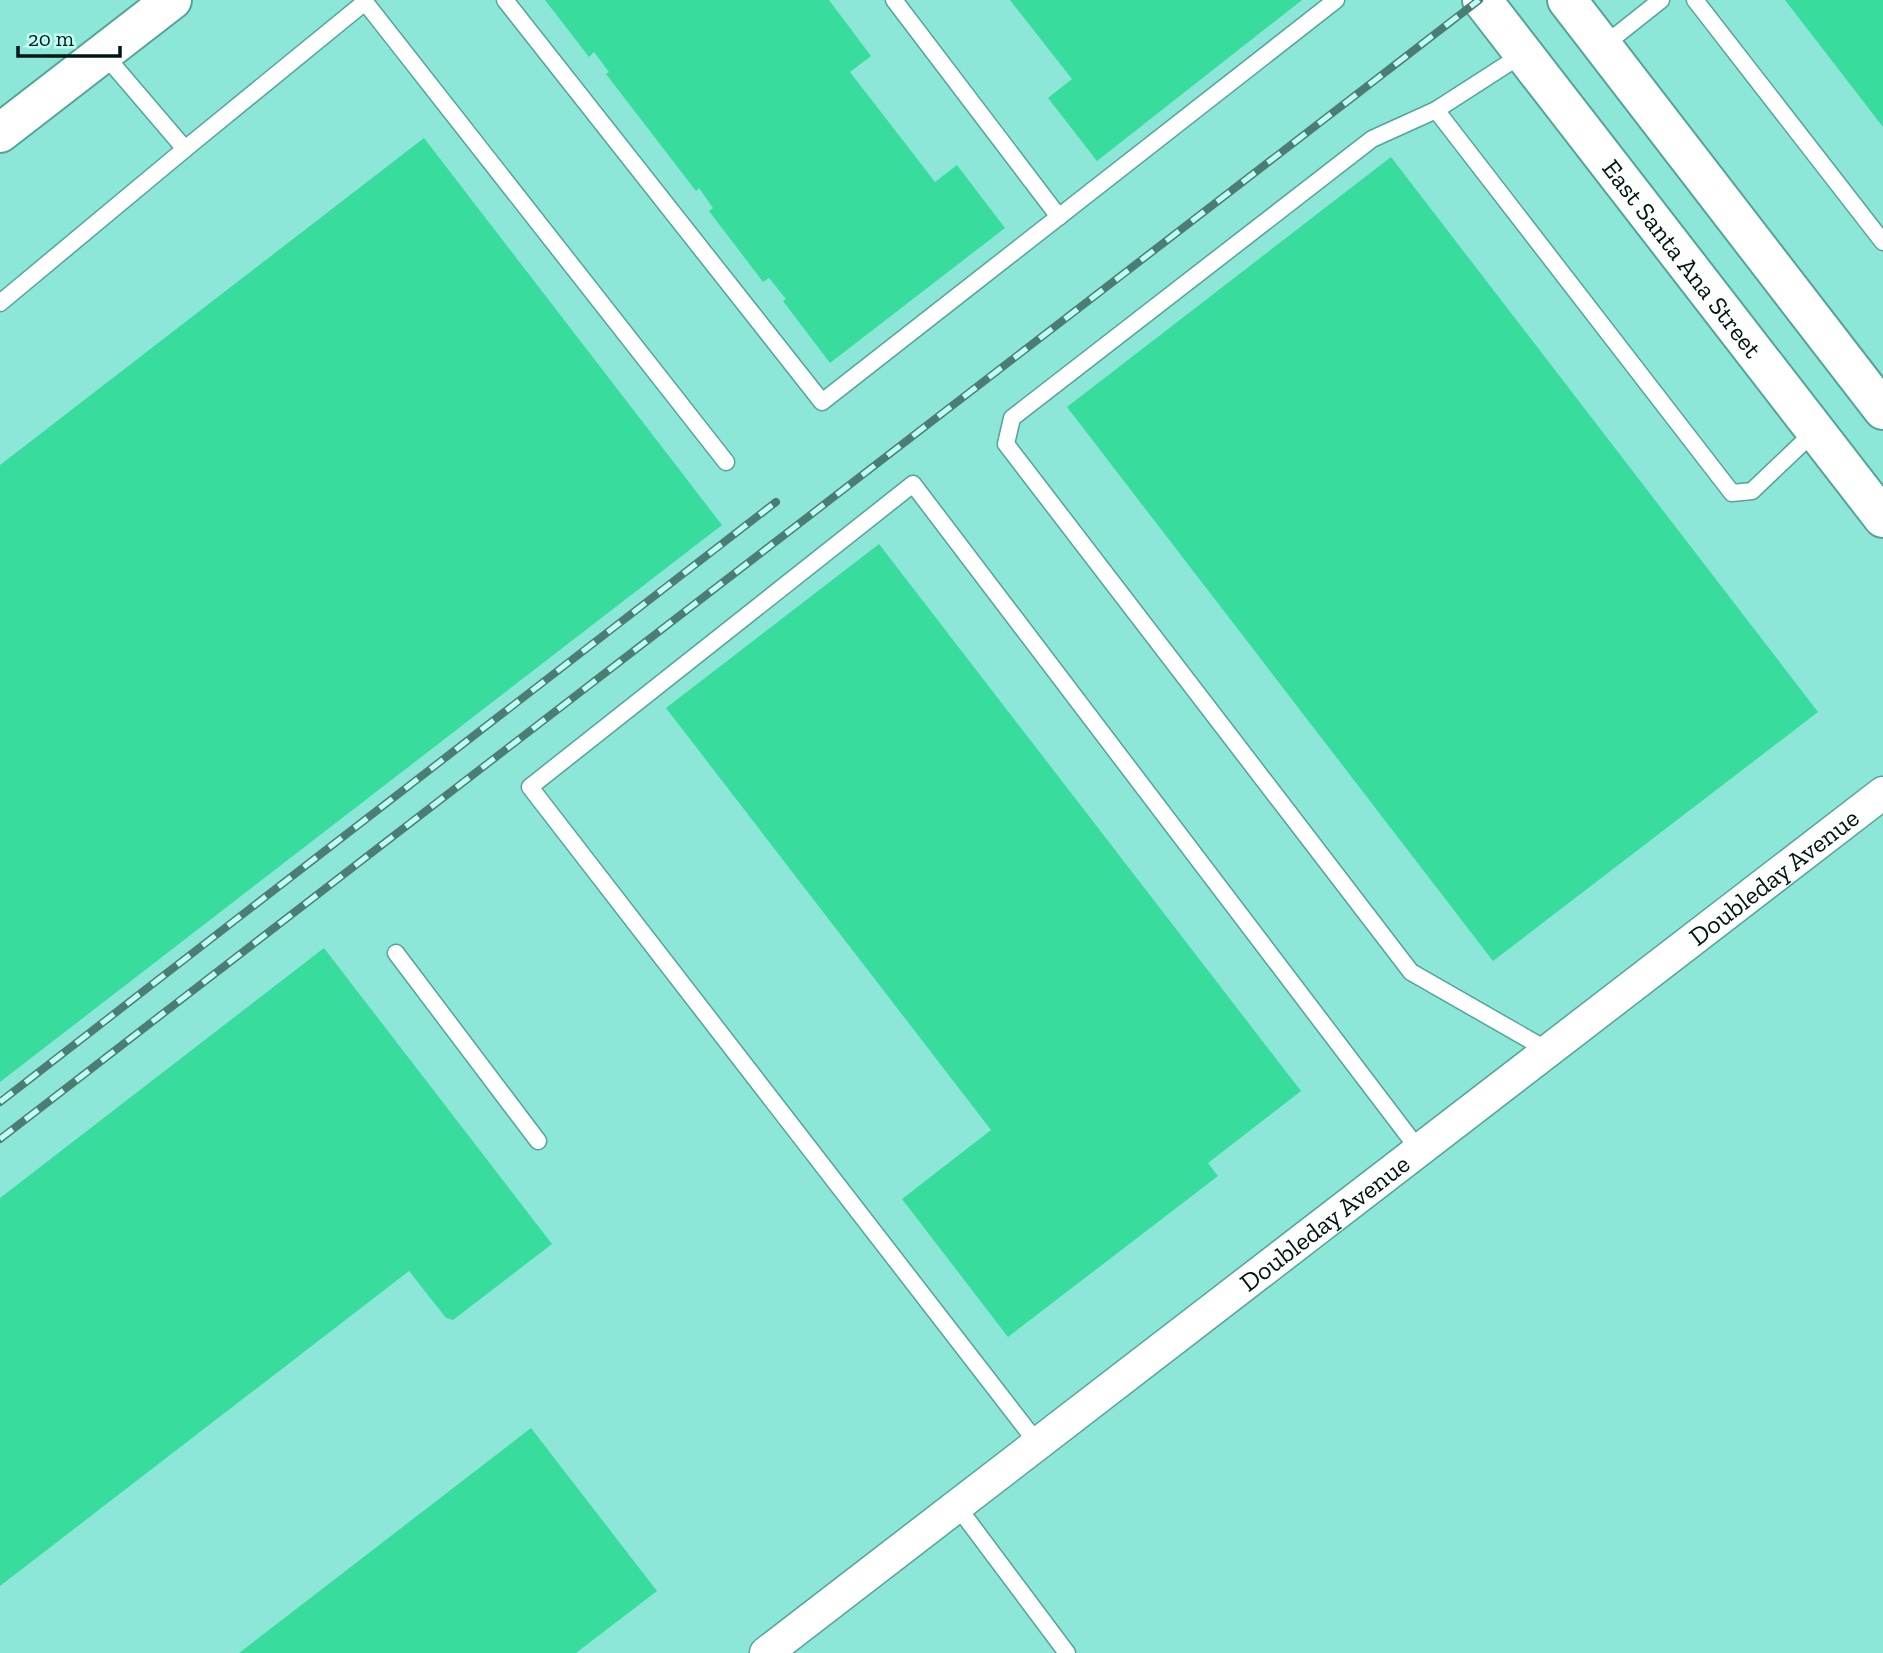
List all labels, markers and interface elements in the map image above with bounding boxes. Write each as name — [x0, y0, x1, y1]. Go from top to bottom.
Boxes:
scale bar — [18, 14, 119, 58]
text: 20 m — [28, 26, 74, 51]
street label: East Santa Ana Street — [1595, 153, 1769, 364]
street label: Doubleday Avenue — [1683, 802, 1865, 952]
street label: Doubleday Avenue — [1233, 1147, 1416, 1298]

